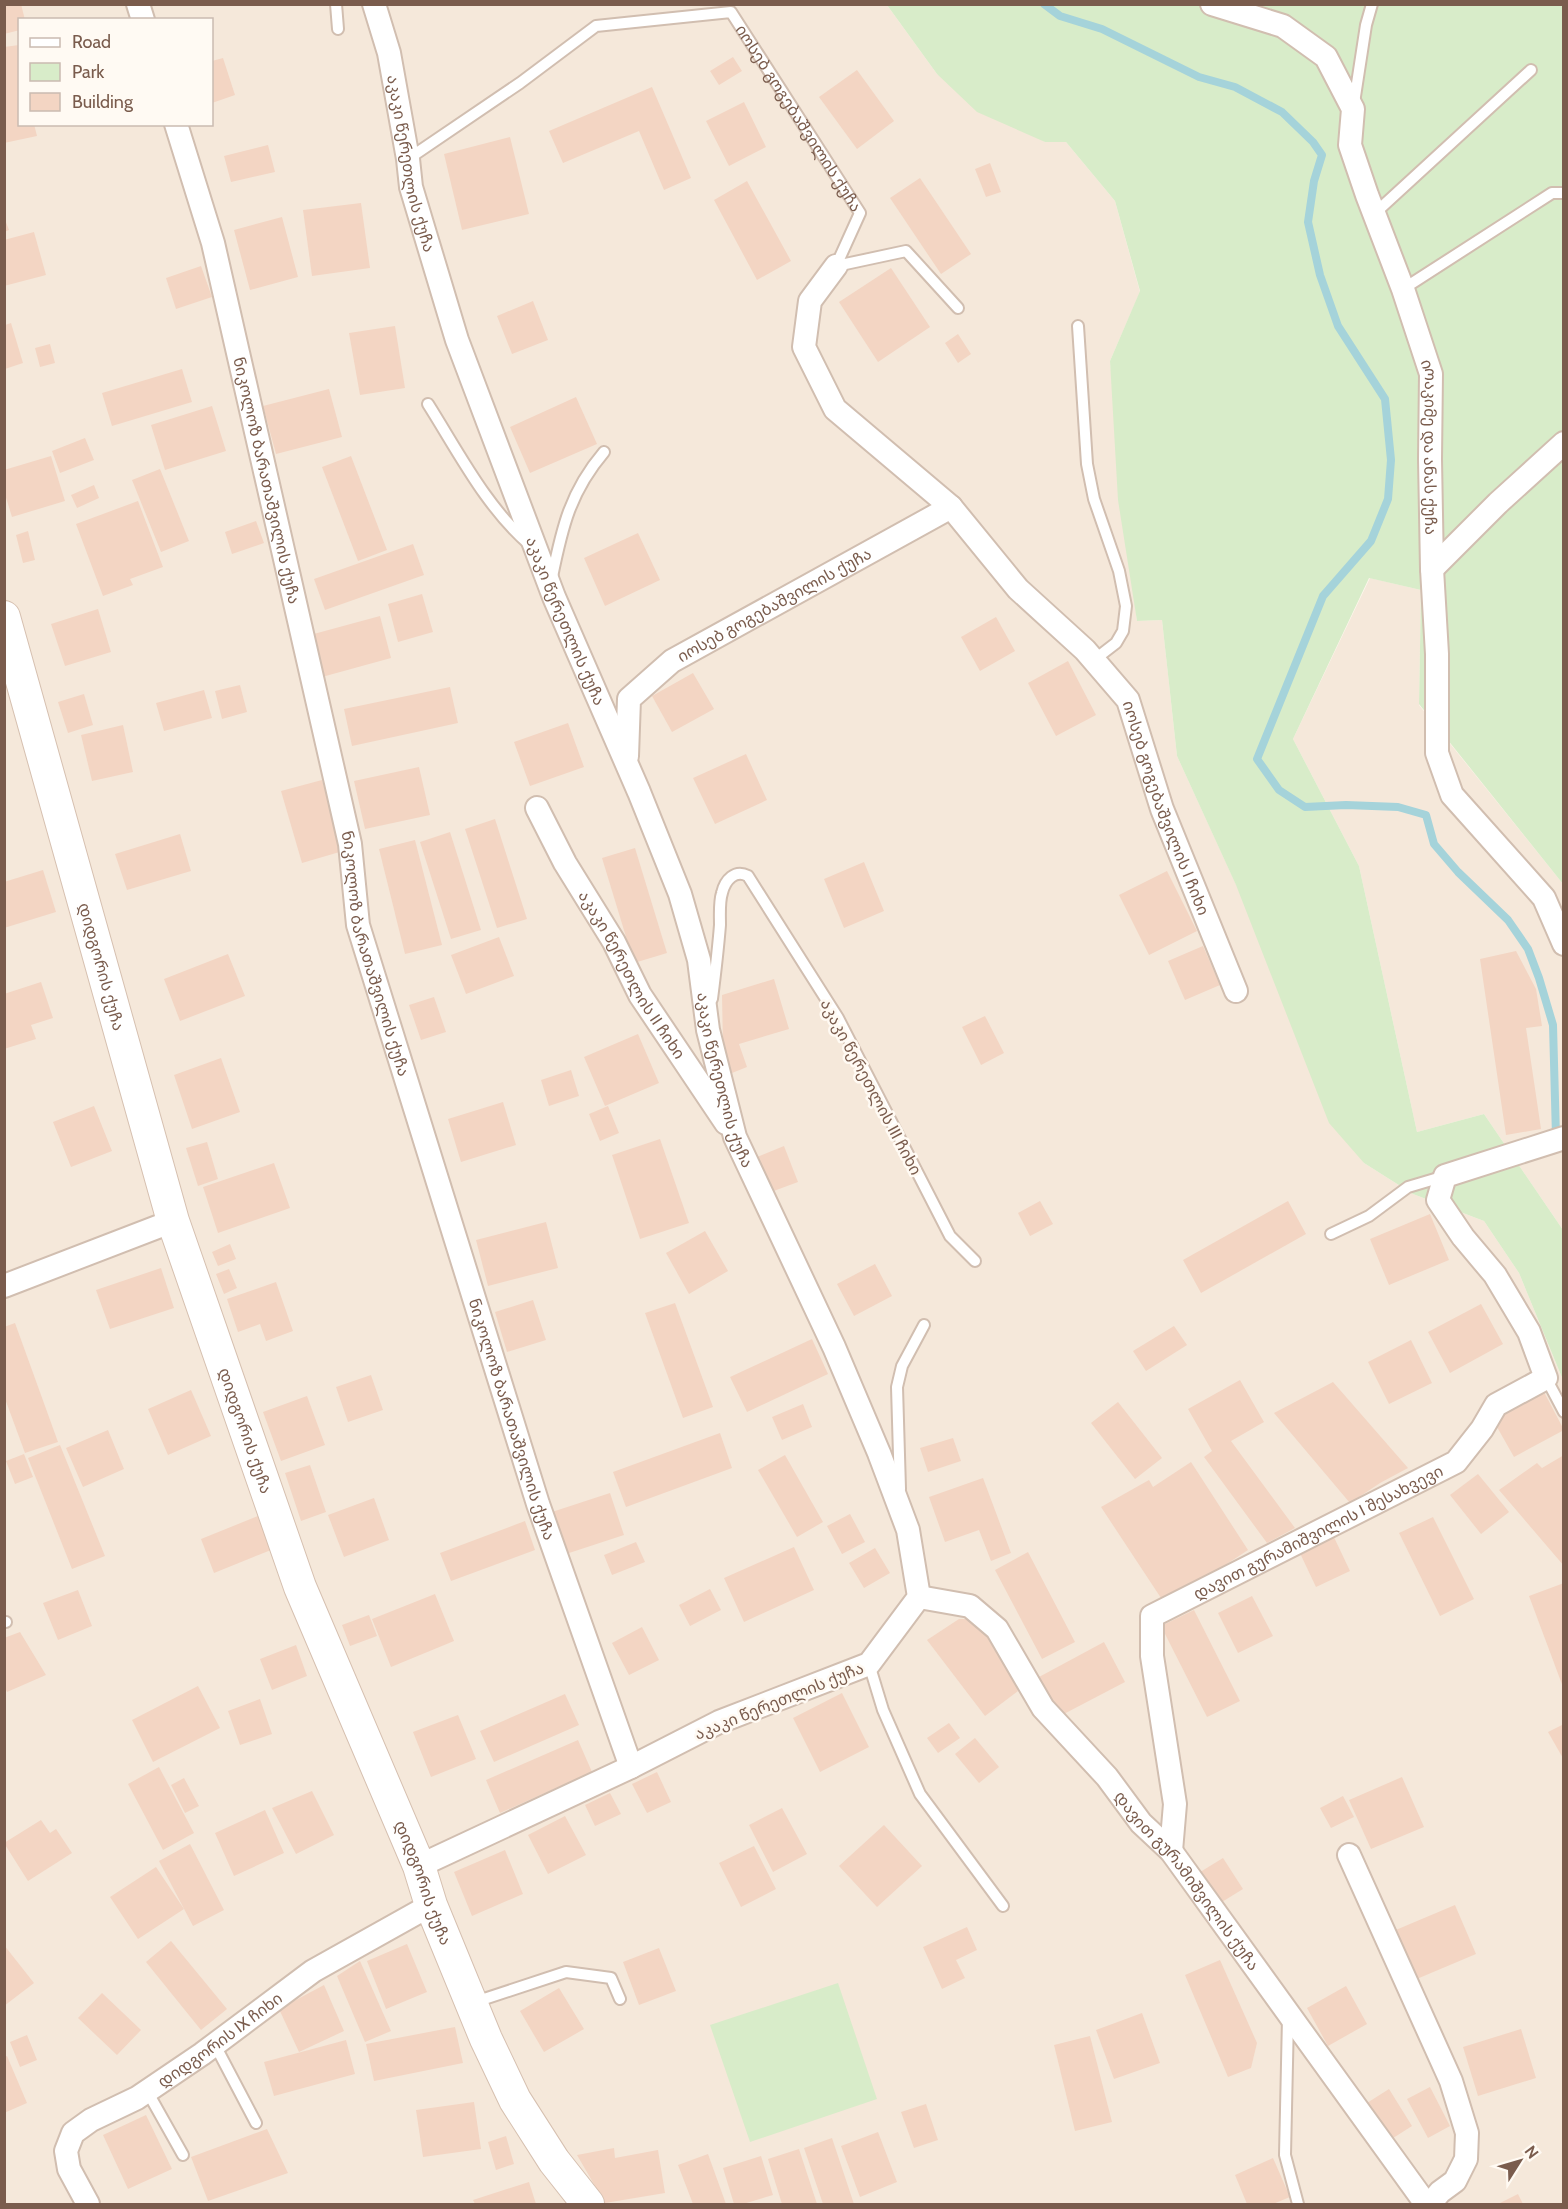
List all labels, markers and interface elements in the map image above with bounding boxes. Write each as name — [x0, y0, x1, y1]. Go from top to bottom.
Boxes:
legend — [18, 18, 213, 126]
street label: იოსებ გოგებაშვილის ქუჩა — [732, 21, 866, 215]
text: Road — [72, 31, 111, 53]
text: Park — [72, 61, 105, 83]
street label: აკაკი წერეთლის ქუჩა — [384, 73, 439, 254]
text: Building — [72, 91, 134, 113]
street label: ნიკოლოზ ბარათაშვილის ქუჩა — [230, 355, 304, 606]
street label: იოაკიმე და ანას ქუჩა — [1417, 357, 1441, 535]
street label: აკაკი წერეთლის ქუჩა — [523, 534, 609, 708]
street label: იოსებ გოგებაშვილის ქუჩა — [674, 543, 874, 666]
street label: იოსებ გოგებაშვილის I ჩიხი — [1119, 698, 1214, 918]
street label: ნიკოლოზ ბარათაშვილის ქუჩა — [338, 829, 414, 1079]
street label: აკაკი წერეთლის II ჩიხი — [575, 887, 690, 1062]
street label: დიდგორის ქუჩა — [74, 900, 129, 1033]
street label: აკაკი წერეთლის ქუჩა — [694, 991, 758, 1171]
street label: აკაკი წერეთლის III ჩიხი — [816, 996, 926, 1179]
street label: ნიკოლოზ ბარათაშვილის ქუჩა — [465, 1296, 559, 1543]
street label: დიდგორის ქუჩა — [214, 1365, 276, 1496]
street label: დავით გურამიშვილის I შესახვევი — [1190, 1461, 1446, 1604]
street label: აკაკი წერეთლის ქუჩა — [692, 1658, 867, 1745]
street label: დავით გურამიშვილის ქუჩა — [1110, 1787, 1263, 1974]
street label: დიდგორის ქუჩა — [390, 1817, 456, 1948]
street label: დიდგორის IX ჩიხი — [154, 1988, 286, 2092]
north arrow — [1490, 2131, 1550, 2191]
text: N — [1521, 2142, 1543, 2163]

